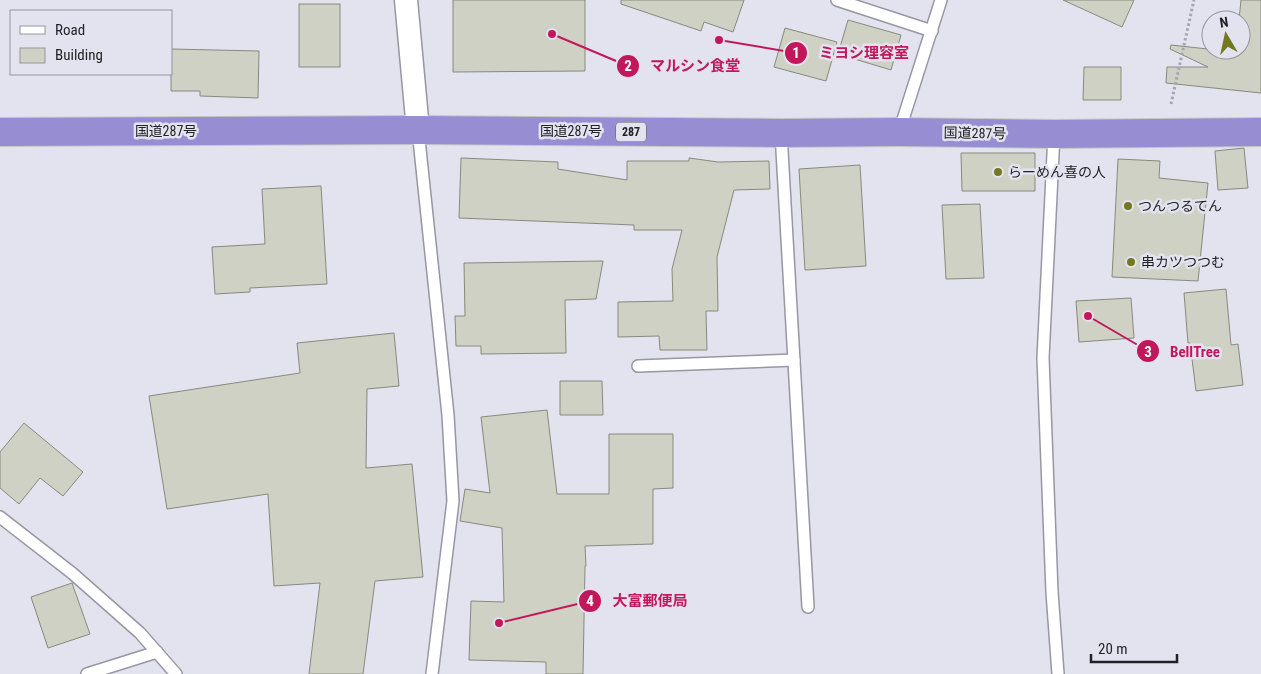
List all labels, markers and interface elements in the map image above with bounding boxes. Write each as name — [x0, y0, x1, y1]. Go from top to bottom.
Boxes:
legend — [10, 10, 172, 75]
north arrow — [1201, 10, 1251, 60]
text: N — [1218, 14, 1229, 31]
text: Road — [55, 21, 85, 39]
callout: ミヨシ理容室 — [784, 38, 919, 68]
text: 1 — [792, 44, 800, 62]
text: ミヨシ理容室 — [819, 44, 909, 62]
text: Building — [55, 46, 103, 64]
callout: マルシン食堂 — [615, 51, 750, 81]
text: 2 — [624, 57, 632, 75]
text: マルシン食堂 — [650, 57, 740, 75]
road number: 287 — [616, 122, 646, 142]
street label: 国道287号 — [135, 123, 197, 139]
street label: 国道287号 — [540, 123, 602, 139]
street label: 国道287号 — [943, 124, 1007, 142]
place label: らーめん喜の人 — [1008, 164, 1106, 180]
marker: らーめん喜の人 — [992, 166, 1004, 178]
place label: つんつるてん — [1138, 198, 1222, 214]
marker: つんつるてん — [1122, 200, 1134, 212]
place label: 串カツつつむ — [1141, 254, 1225, 270]
marker: 串カツつつむ — [1125, 256, 1137, 268]
callout: BellTree — [1135, 336, 1230, 366]
text: 3 — [1144, 343, 1152, 361]
text: BellTree — [1170, 343, 1220, 361]
callout: 大富郵便局 — [577, 586, 697, 616]
text: 4 — [586, 592, 594, 610]
text: 大富郵便局 — [612, 592, 688, 610]
scale bar — [1091, 632, 1177, 664]
text: 20 m — [1098, 640, 1128, 658]

